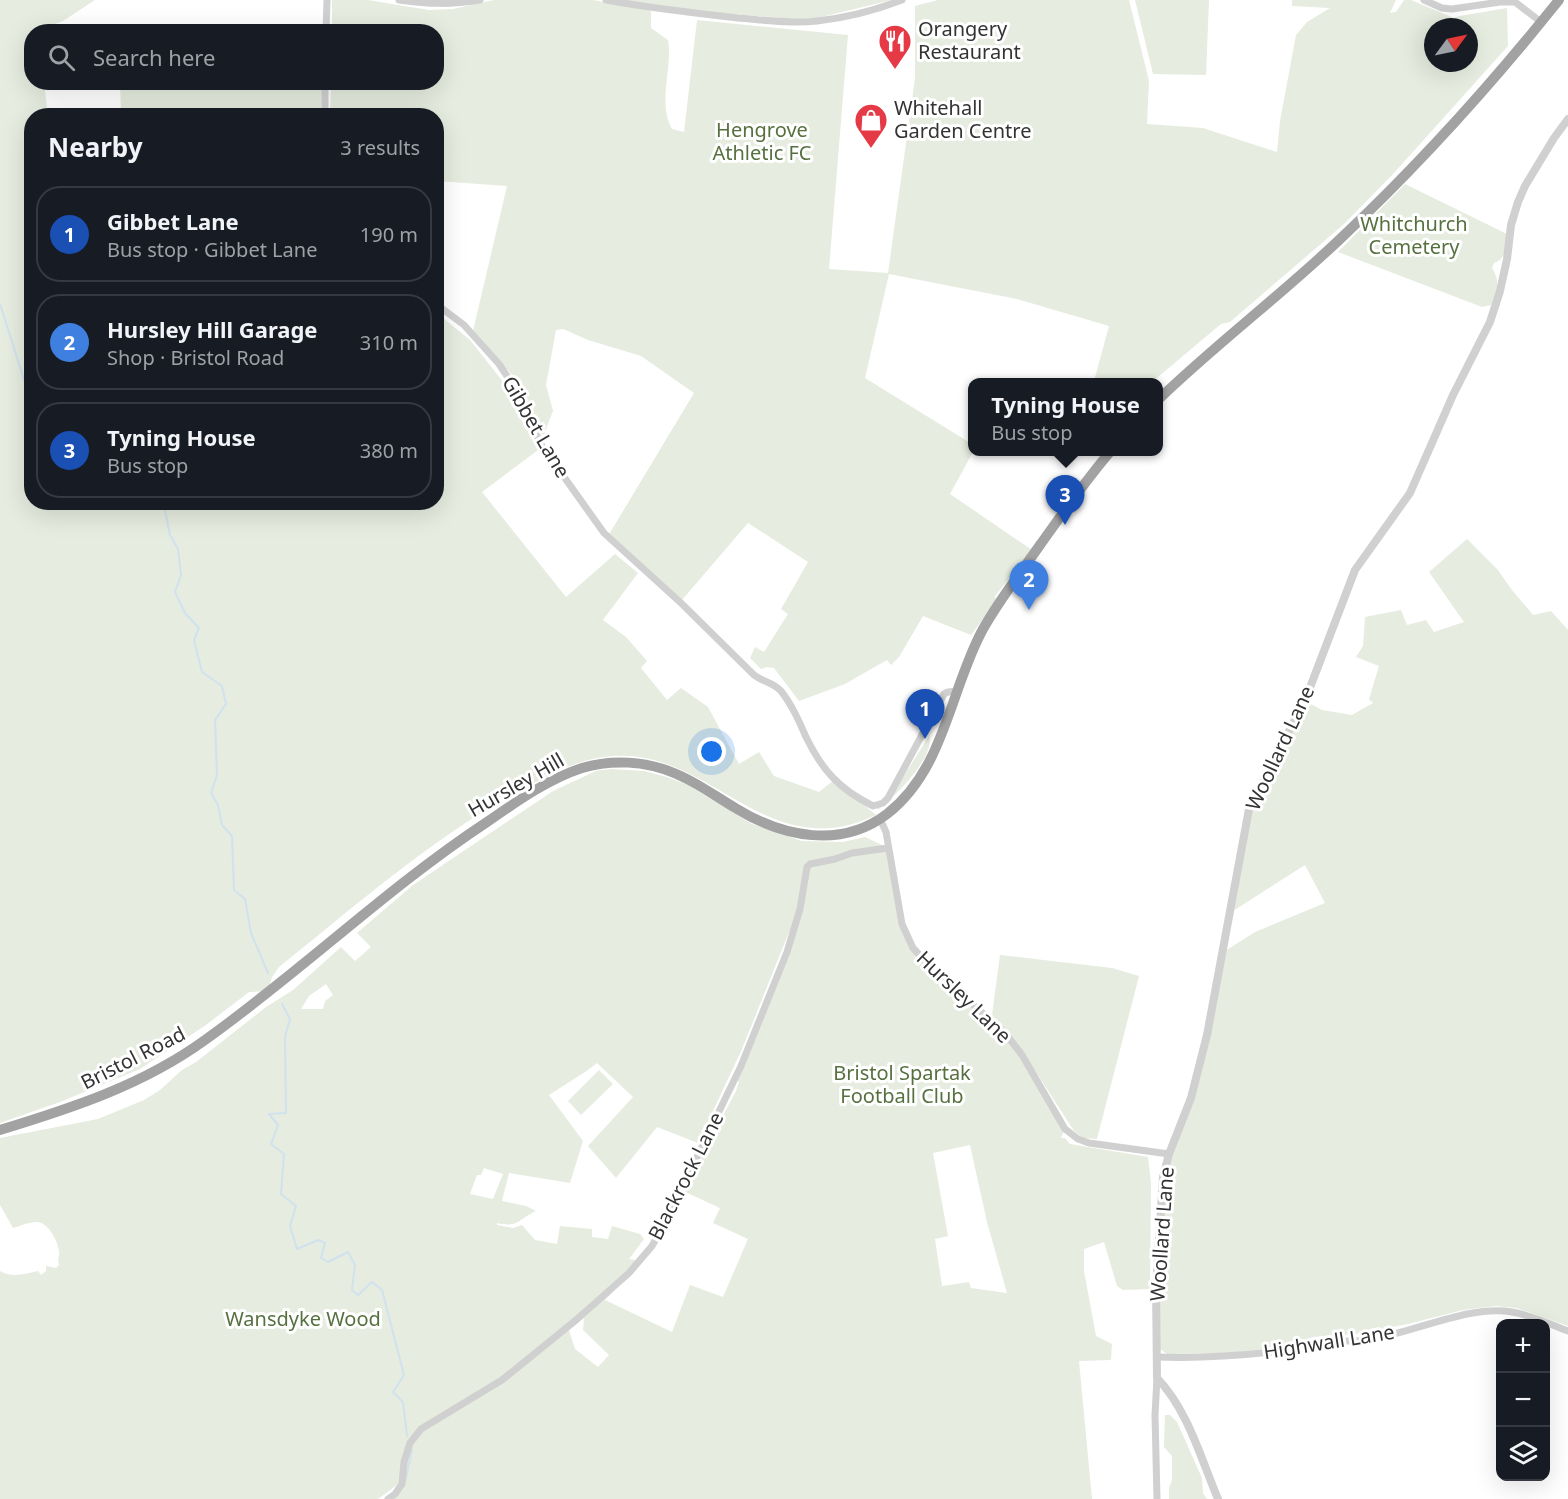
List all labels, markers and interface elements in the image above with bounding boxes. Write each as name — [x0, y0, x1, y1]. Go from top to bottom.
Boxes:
place label: Orangery Restaurant — [918, 15, 1021, 65]
north arrow — [1424, 18, 1478, 72]
restaurant icon: Orangery Restaurant — [877, 23, 913, 70]
search box — [24, 24, 444, 90]
icon: search — [45, 41, 78, 74]
text: Search here — [93, 42, 215, 72]
place label: Whitehall Garden Centre — [894, 94, 1031, 144]
shop icon: Whitehall Garden Centre — [853, 102, 889, 149]
park label: Hengrove Athletic FC — [713, 116, 812, 166]
text: Nearby — [48, 129, 143, 165]
text: 3 results — [340, 134, 420, 161]
text: Gibbet Lane — [107, 206, 239, 236]
park label: Whitchurch Cemetery — [1360, 210, 1468, 260]
text: 1 — [64, 221, 75, 248]
text: 190 m — [360, 221, 418, 248]
text: Bus stop · Gibbet Lane — [107, 236, 317, 263]
text: Hursley Hill Garage — [107, 314, 318, 344]
text: 2 — [64, 329, 75, 356]
text: 310 m — [360, 329, 418, 356]
text: Shop · Bristol Road — [107, 344, 284, 371]
street label: Gibbet Lane — [496, 371, 576, 483]
popup — [968, 378, 1163, 456]
text: Tyning House — [991, 389, 1140, 419]
text: Bus stop — [991, 419, 1073, 446]
text: Tyning House — [107, 422, 256, 452]
text: 3 — [64, 437, 75, 464]
text: 380 m — [360, 437, 418, 464]
text: Bus stop — [107, 452, 188, 479]
pin: 3 — [1046, 476, 1084, 525]
pin: 2 — [1010, 560, 1048, 610]
street label: Woollard Lane — [1239, 681, 1320, 815]
pin: 1 — [906, 690, 944, 739]
your location — [697, 737, 726, 766]
street label: Hursley Hill — [463, 746, 569, 823]
street label: Hursley Lane — [911, 945, 1018, 1049]
street label: Bristol Road — [76, 1020, 190, 1095]
park label: Bristol Spartak Football Club — [833, 1059, 971, 1109]
street label: Blackrock Lane — [642, 1107, 729, 1244]
street label: Woollard Lane — [1143, 1166, 1180, 1302]
park label: Wansdyke Wood — [225, 1305, 381, 1332]
street label: Highwall Lane — [1261, 1318, 1396, 1365]
map controls — [1496, 1319, 1550, 1481]
button: + — [1496, 1319, 1550, 1373]
button: − — [1496, 1373, 1550, 1427]
button: layers — [1496, 1427, 1550, 1481]

